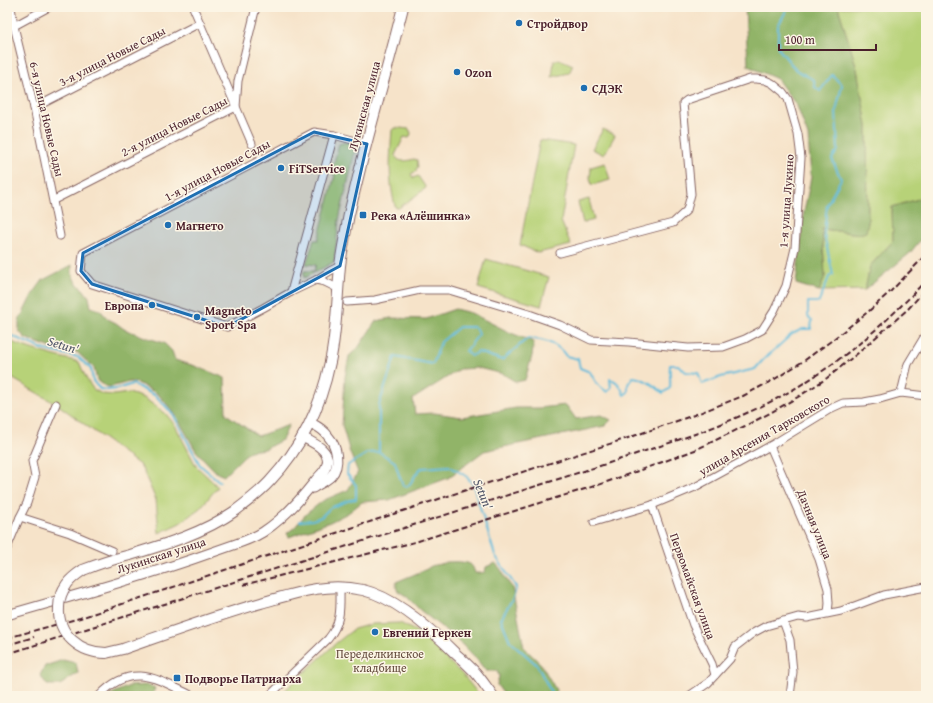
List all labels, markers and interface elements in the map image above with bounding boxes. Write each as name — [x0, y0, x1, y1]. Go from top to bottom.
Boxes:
place label: Стройдвор — [527, 15, 588, 32]
marker: Стройдвор — [514, 18, 524, 28]
street label: 3-я улица Новые Сады — [56, 22, 169, 90]
scale bar — [779, 26, 876, 52]
text: 100 m — [785, 31, 815, 48]
street label: Лукинская улица — [344, 59, 384, 153]
street label: 6-я улица Новые Сады — [26, 60, 69, 179]
place label: Ozon — [465, 64, 492, 81]
marker: Ozon — [452, 67, 462, 77]
place label: СДЭК — [592, 80, 623, 97]
marker: СДЭК — [579, 83, 589, 93]
street label: 2-я улица Новые Сады — [118, 92, 231, 160]
street label: 1-я улица Новые Сады — [161, 135, 273, 205]
street label: 1-я улица Лукино — [774, 154, 798, 248]
place label: FiTService — [289, 160, 345, 177]
marker: FiTService — [276, 163, 286, 173]
place label: Река «Алёшинка» — [371, 207, 470, 224]
marker: Река «Алёшинка» — [358, 210, 368, 220]
place label: Магнето — [176, 217, 224, 234]
marker: Магнето — [163, 220, 173, 230]
place label: Европа — [105, 297, 145, 314]
marker: Европа — [147, 300, 157, 310]
place label: Magneto Sport Spa — [205, 302, 257, 333]
marker: Magneto Sport Spa — [192, 312, 202, 322]
water label: Setun' — [45, 331, 81, 359]
street label: улица Арсения Тарковского — [695, 390, 833, 480]
water label: Setun' — [468, 476, 498, 512]
street label: Дачная улица — [793, 486, 837, 562]
street label: Первомайская улица — [666, 531, 720, 642]
street label: Лукинская улица — [114, 533, 208, 577]
place label: Евгений Геркен — [383, 624, 472, 641]
marker: Евгений Геркен — [370, 627, 380, 637]
park label: Переделкинское кладбище — [336, 645, 424, 676]
place label: Подворье Патриарха — [185, 670, 302, 687]
marker: Подворье Патриарха — [172, 673, 182, 683]

